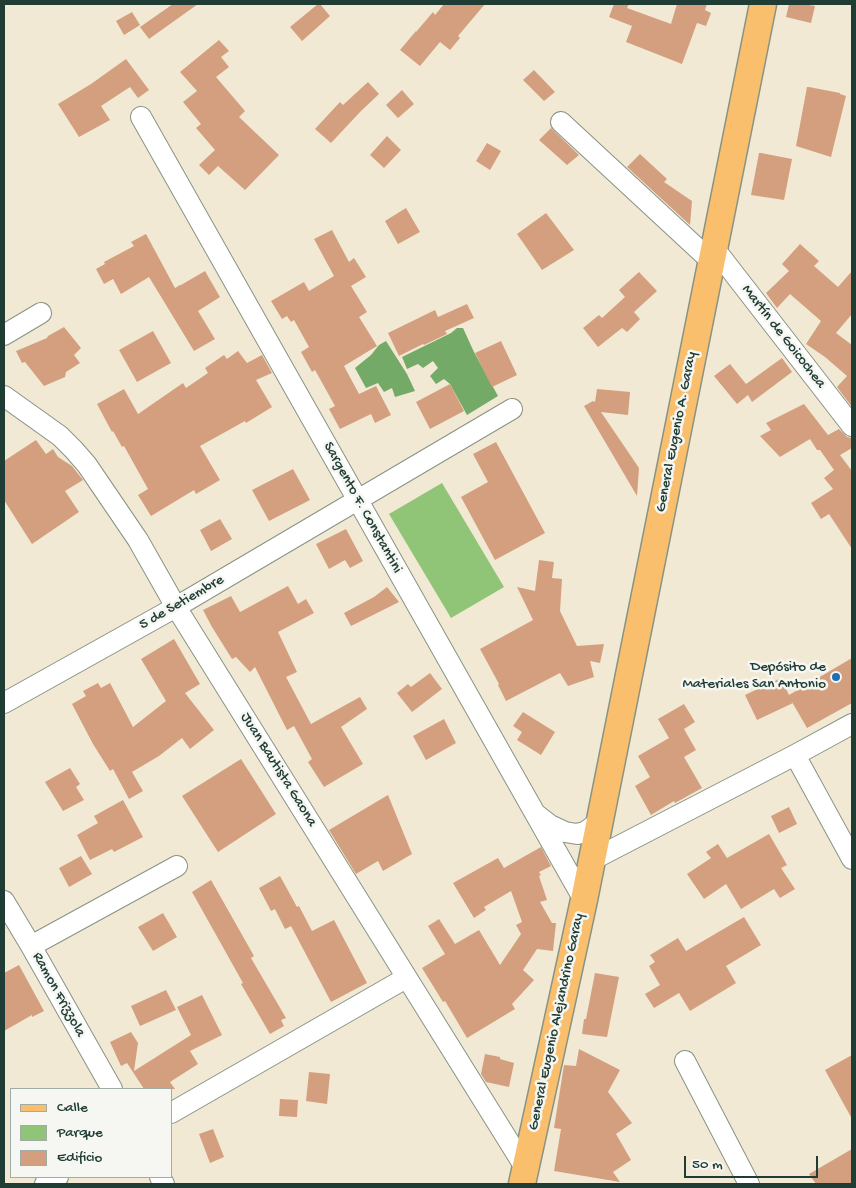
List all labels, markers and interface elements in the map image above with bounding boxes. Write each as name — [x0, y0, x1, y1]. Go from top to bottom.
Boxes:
street label: Martín de Goicochea — [737, 282, 829, 392]
street label: General Eugenio A. Garay — [653, 350, 701, 514]
street label: Sargento F. Constantini — [318, 439, 406, 577]
street label: 5 de Setiembre — [136, 571, 228, 635]
place label: Depósito de Materiales San Antonio — [682, 659, 826, 694]
marker: Depósito de Materiales San Antonio — [830, 671, 842, 683]
street label: Juan Bautista Gaona — [236, 710, 320, 830]
street label: General Eugenio Alejandrino Garay — [525, 912, 589, 1132]
street label: Ramon Frizzola — [27, 949, 89, 1041]
legend — [10, 1088, 172, 1178]
text: Calle — [57, 1099, 88, 1117]
text: Parque — [57, 1124, 103, 1142]
scale bar — [686, 1146, 820, 1178]
text: Edificio — [57, 1149, 102, 1167]
text: 50 m — [692, 1156, 723, 1174]

